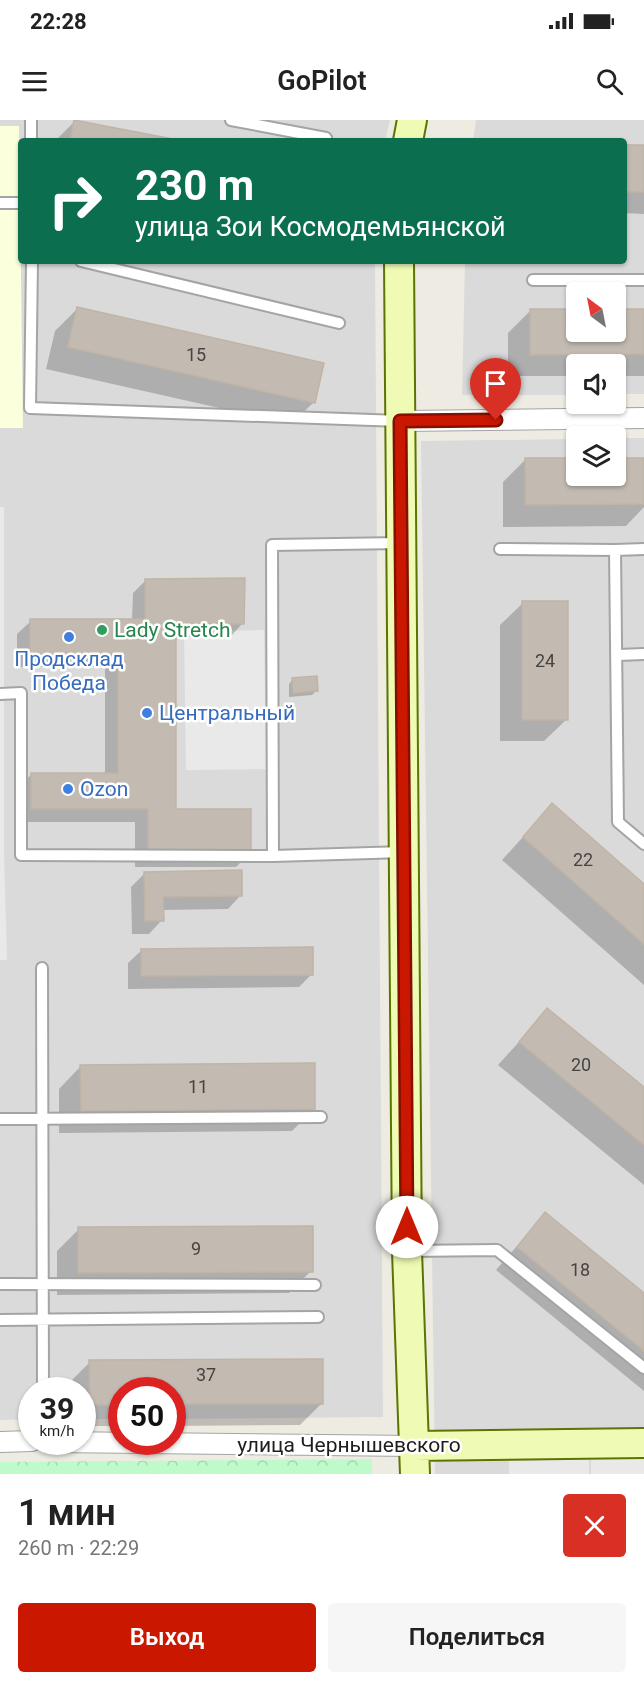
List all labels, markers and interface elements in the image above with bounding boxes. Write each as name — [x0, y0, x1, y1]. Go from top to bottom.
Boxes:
text: 22:28 — [30, 9, 87, 34]
icon: menu — [18, 65, 51, 98]
text: GoPilot — [277, 65, 367, 97]
icon: search — [593, 65, 626, 98]
text: 230 m — [135, 161, 254, 210]
icon: right — [36, 162, 114, 240]
text: улица Зои Космодемьянской — [135, 211, 506, 243]
north arrow — [566, 282, 626, 342]
map controls — [566, 282, 626, 486]
house number: 15 — [186, 344, 206, 365]
button: sound — [566, 354, 626, 414]
pin — [470, 358, 521, 420]
icon: arrive — [479, 367, 512, 400]
button: layers — [566, 426, 626, 486]
place label: Lady Stretch — [114, 618, 231, 642]
marker: Lady Stretch — [95, 623, 109, 637]
marker: Продсклад Победа — [62, 630, 76, 644]
place label: Продсклад Победа — [14, 647, 124, 695]
house number: 24 — [535, 650, 555, 671]
place label: Центральный — [159, 701, 295, 725]
marker: Центральный — [140, 706, 154, 720]
place label: Ozon — [80, 777, 128, 801]
marker: Ozon — [61, 782, 75, 796]
house number: 22 — [573, 849, 593, 870]
house number: 20 — [571, 1054, 591, 1075]
house number: 11 — [188, 1076, 208, 1097]
position arrow — [375, 1195, 439, 1259]
house number: 9 — [191, 1238, 201, 1259]
house number: 18 — [570, 1259, 590, 1280]
house number: 37 — [196, 1364, 216, 1385]
speed limit sign: 50 — [108, 1377, 186, 1455]
text: 39 — [40, 1391, 74, 1426]
text: km/h — [39, 1422, 75, 1440]
street label: улица Чернышевского — [237, 1433, 461, 1457]
text: 1 мин — [18, 1492, 116, 1534]
button: close — [563, 1494, 626, 1557]
text: 260 m · 22:29 — [18, 1536, 139, 1560]
button: Выход — [18, 1603, 316, 1672]
button: Поделиться — [328, 1603, 626, 1672]

